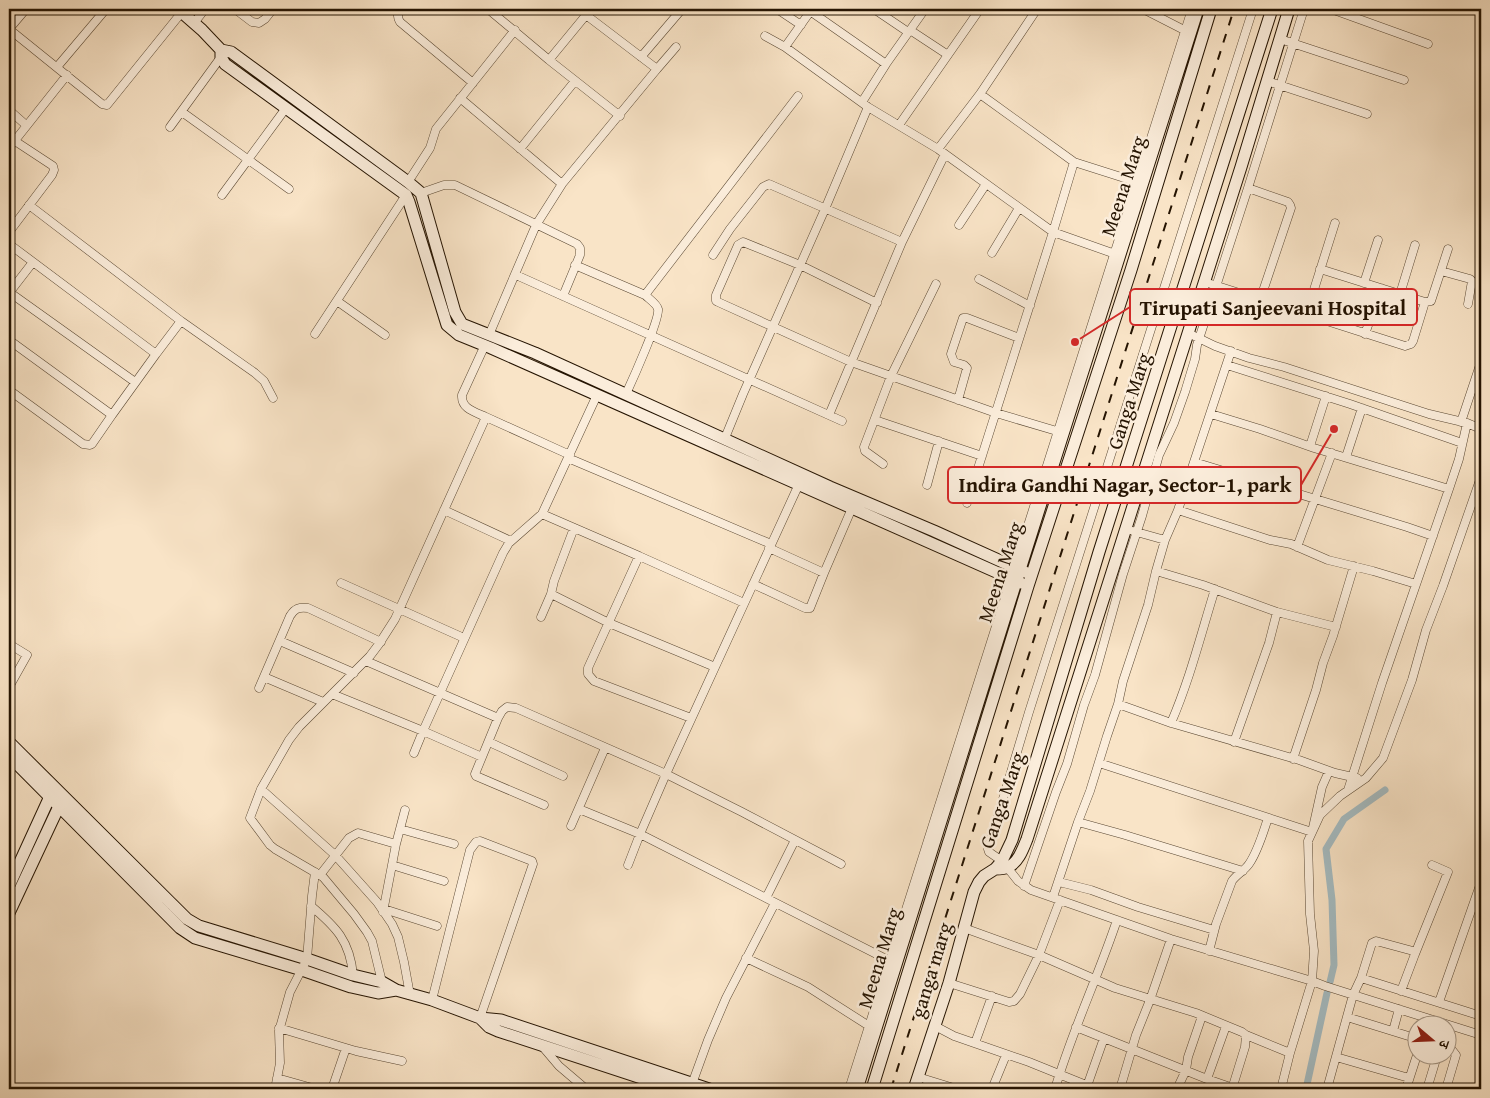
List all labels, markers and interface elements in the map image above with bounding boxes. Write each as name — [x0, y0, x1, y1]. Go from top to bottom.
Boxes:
street label: Meena Marg — [1093, 132, 1152, 240]
callout: Tirupati Sanjeevani Hospital — [1130, 289, 1417, 325]
text: Tirupati Sanjeevani Hospital — [1140, 292, 1407, 323]
street label: Ganga Marg — [1099, 349, 1158, 453]
callout: Indira Gandhi Nagar, Sector-1, park — [948, 467, 1301, 503]
text: Indira Gandhi Nagar, Sector-1, park — [959, 469, 1292, 500]
street label: Meena Marg — [970, 518, 1029, 626]
street label: Ganga Marg — [971, 748, 1032, 852]
street label: Meena Marg — [849, 904, 908, 1012]
street label: ganga marg — [902, 919, 959, 1021]
north arrow — [1408, 1016, 1458, 1066]
text: उ — [1433, 1037, 1455, 1052]

